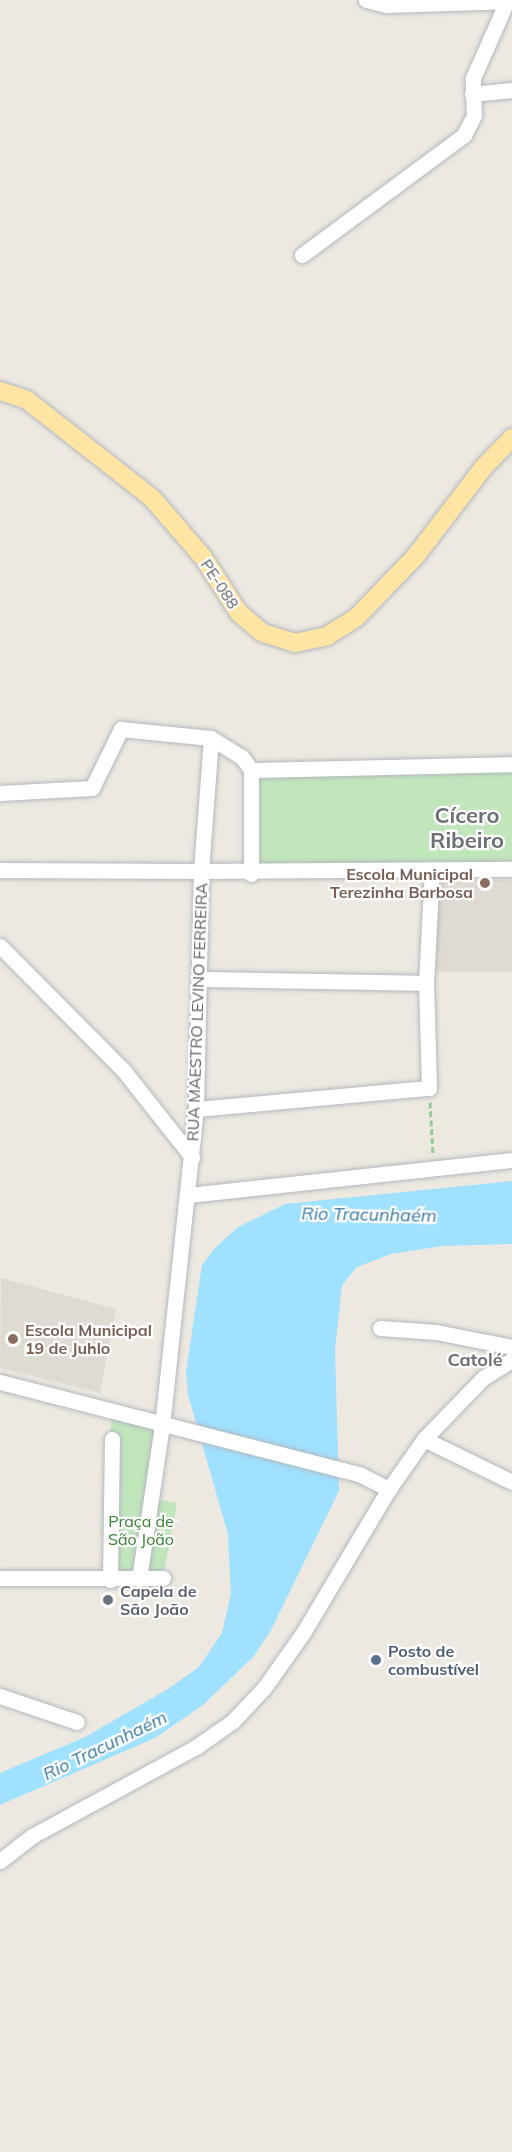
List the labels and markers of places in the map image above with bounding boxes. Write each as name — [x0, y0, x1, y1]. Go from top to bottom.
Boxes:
place label: Escola Municipal Terezinha Barbosa — [330, 864, 473, 902]
marker: Escola Municipal Terezinha Barbosa — [478, 876, 492, 890]
place label: Escola Municipal 19 de Juhlo — [25, 1320, 152, 1358]
marker: Escola Municipal 19 de Juhlo — [6, 1332, 20, 1346]
place label: Capela de São João — [120, 1581, 196, 1619]
marker: Capela de São João — [101, 1593, 115, 1607]
place label: Posto de combustível — [388, 1641, 479, 1679]
marker: Posto de combustível — [369, 1653, 383, 1667]

